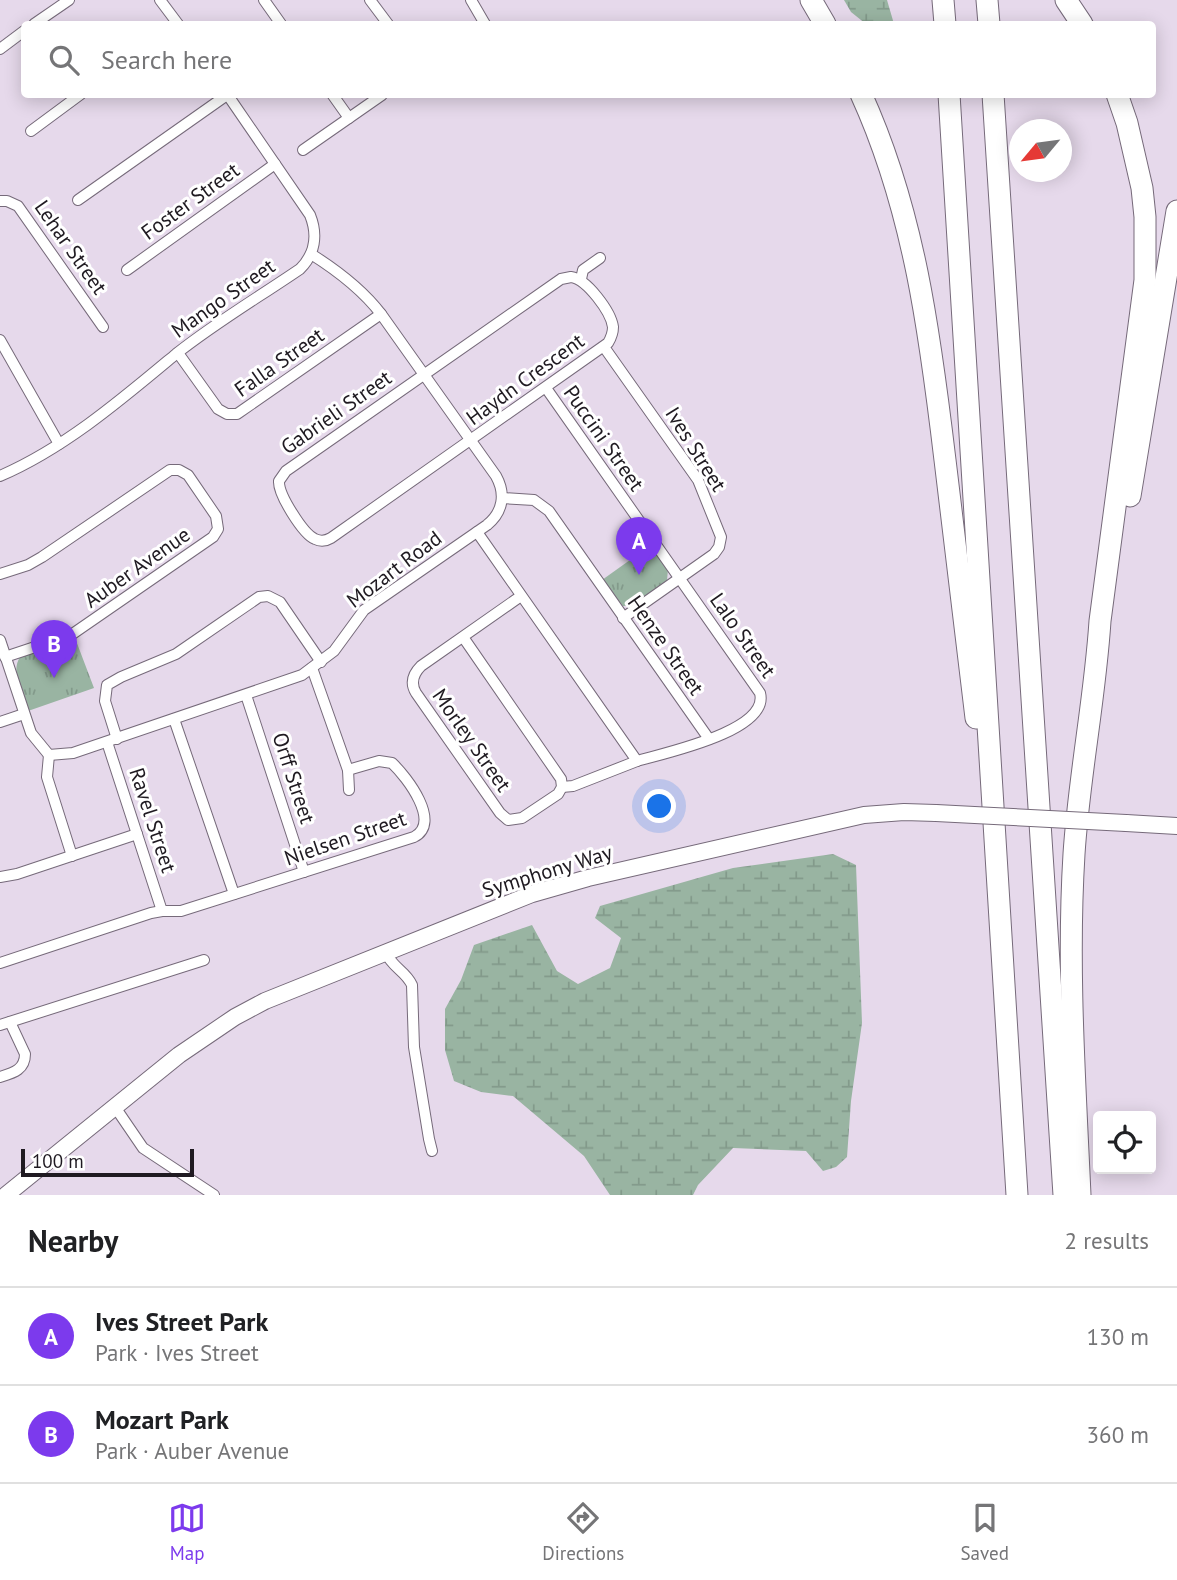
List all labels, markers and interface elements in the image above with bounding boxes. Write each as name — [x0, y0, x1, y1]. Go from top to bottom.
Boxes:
search box — [21, 21, 1156, 98]
icon: search — [45, 41, 83, 79]
text: Search here — [101, 43, 232, 76]
north arrow — [1009, 119, 1072, 182]
street label: Foster Street — [136, 156, 244, 246]
street label: Lehar Street — [29, 195, 113, 299]
street label: Mango Street — [166, 252, 280, 344]
street label: Falla Street — [229, 321, 329, 403]
street label: Haydn Crescent — [461, 327, 589, 431]
street label: Gabrieli Street — [275, 364, 397, 460]
street label: Puccini Street — [558, 380, 650, 496]
street label: Ives Street — [659, 402, 733, 496]
pin: A — [616, 517, 662, 575]
street label: Auber Avenue — [79, 521, 195, 613]
street label: Mozart Road — [341, 524, 447, 614]
street label: Lalo Street — [704, 587, 782, 683]
street label: Henze Street — [622, 590, 710, 700]
pin: B — [31, 620, 77, 678]
street label: Morley Street — [427, 683, 517, 797]
street label: Orff Street — [267, 729, 321, 827]
street label: Ravel Street — [123, 764, 183, 876]
your location — [642, 789, 676, 823]
street label: Nielsen Street — [281, 805, 409, 871]
street label: Symphony Way — [479, 838, 615, 904]
map controls — [1093, 1111, 1156, 1174]
button: locate — [1093, 1111, 1156, 1174]
scale bar — [21, 1146, 194, 1178]
text: 100 m — [32, 1149, 84, 1173]
text: Nearby — [28, 1221, 118, 1260]
text: 2 results — [1065, 1226, 1149, 1255]
text: Ives Street Park — [95, 1305, 268, 1338]
text: A — [44, 1322, 58, 1351]
text: 130 m — [1087, 1322, 1149, 1351]
text: Park · Ives Street — [95, 1338, 259, 1367]
text: Mozart Park — [95, 1403, 229, 1436]
text: B — [44, 1420, 58, 1449]
text: 360 m — [1087, 1420, 1149, 1449]
text: Park · Auber Avenue — [95, 1436, 289, 1465]
tab: Map — [168, 1499, 206, 1565]
tab: Directions — [542, 1499, 624, 1565]
tab: Saved — [961, 1499, 1009, 1565]

